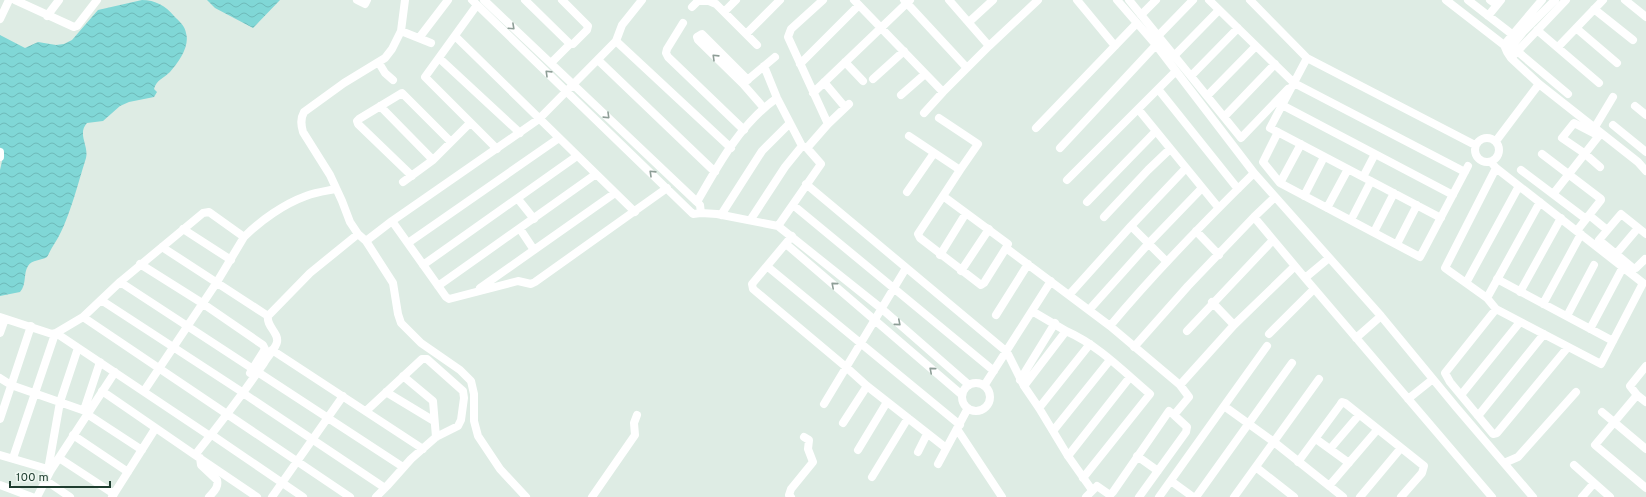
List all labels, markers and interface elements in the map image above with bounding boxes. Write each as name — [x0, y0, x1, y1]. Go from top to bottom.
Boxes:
one-way arrow — [507, 22, 515, 29]
one-way arrow — [712, 54, 720, 62]
one-way arrow — [545, 70, 553, 78]
one-way arrow — [602, 111, 610, 119]
one-way arrow — [649, 171, 656, 178]
one-way arrow — [831, 283, 838, 290]
one-way arrow — [894, 318, 901, 325]
one-way arrow — [930, 368, 937, 375]
scale bar — [10, 463, 110, 489]
text: 100 m — [16, 470, 49, 486]

